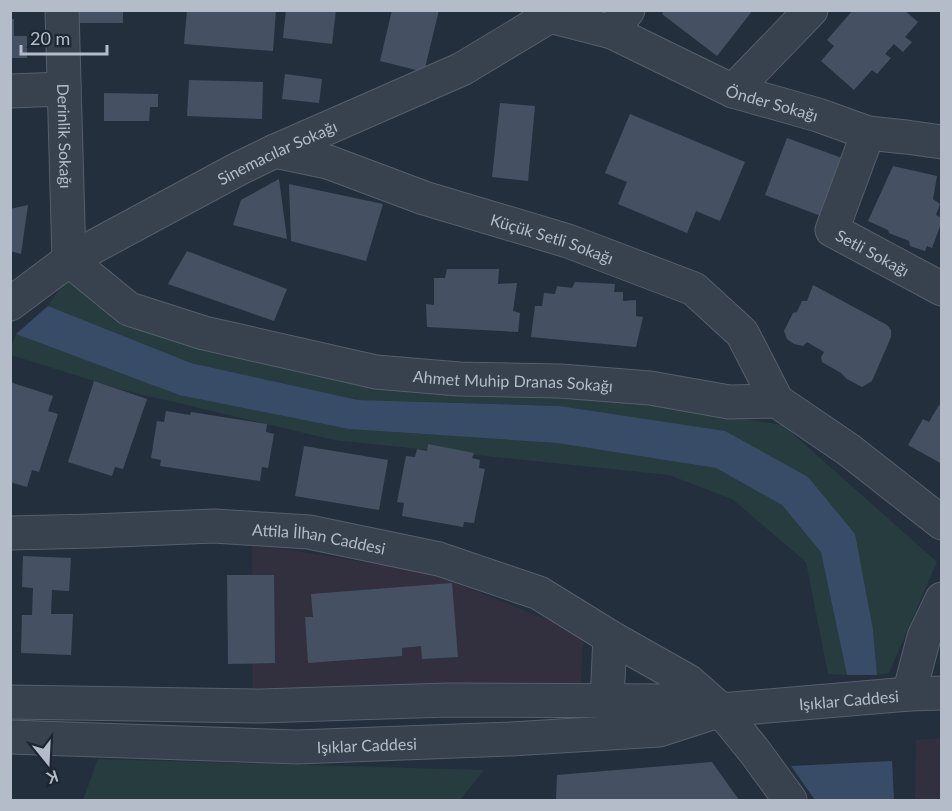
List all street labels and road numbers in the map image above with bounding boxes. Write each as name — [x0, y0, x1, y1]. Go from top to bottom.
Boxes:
street label: Önder Sokağı — [723, 80, 820, 124]
street label: Derinlik Sokağı — [55, 83, 76, 189]
street label: Sinemacılar Sokağı — [214, 116, 339, 188]
street label: Küçük Setli Sokağı — [488, 209, 617, 267]
street label: Setli Sokağı — [833, 225, 913, 279]
street label: Ahmet Muhip Dranas Sokağı — [412, 366, 614, 395]
street label: Attila İlhan Caddesi — [252, 519, 387, 557]
street label: Işıklar Caddesi — [798, 685, 900, 713]
street label: Işıklar Caddesi — [316, 733, 417, 756]

